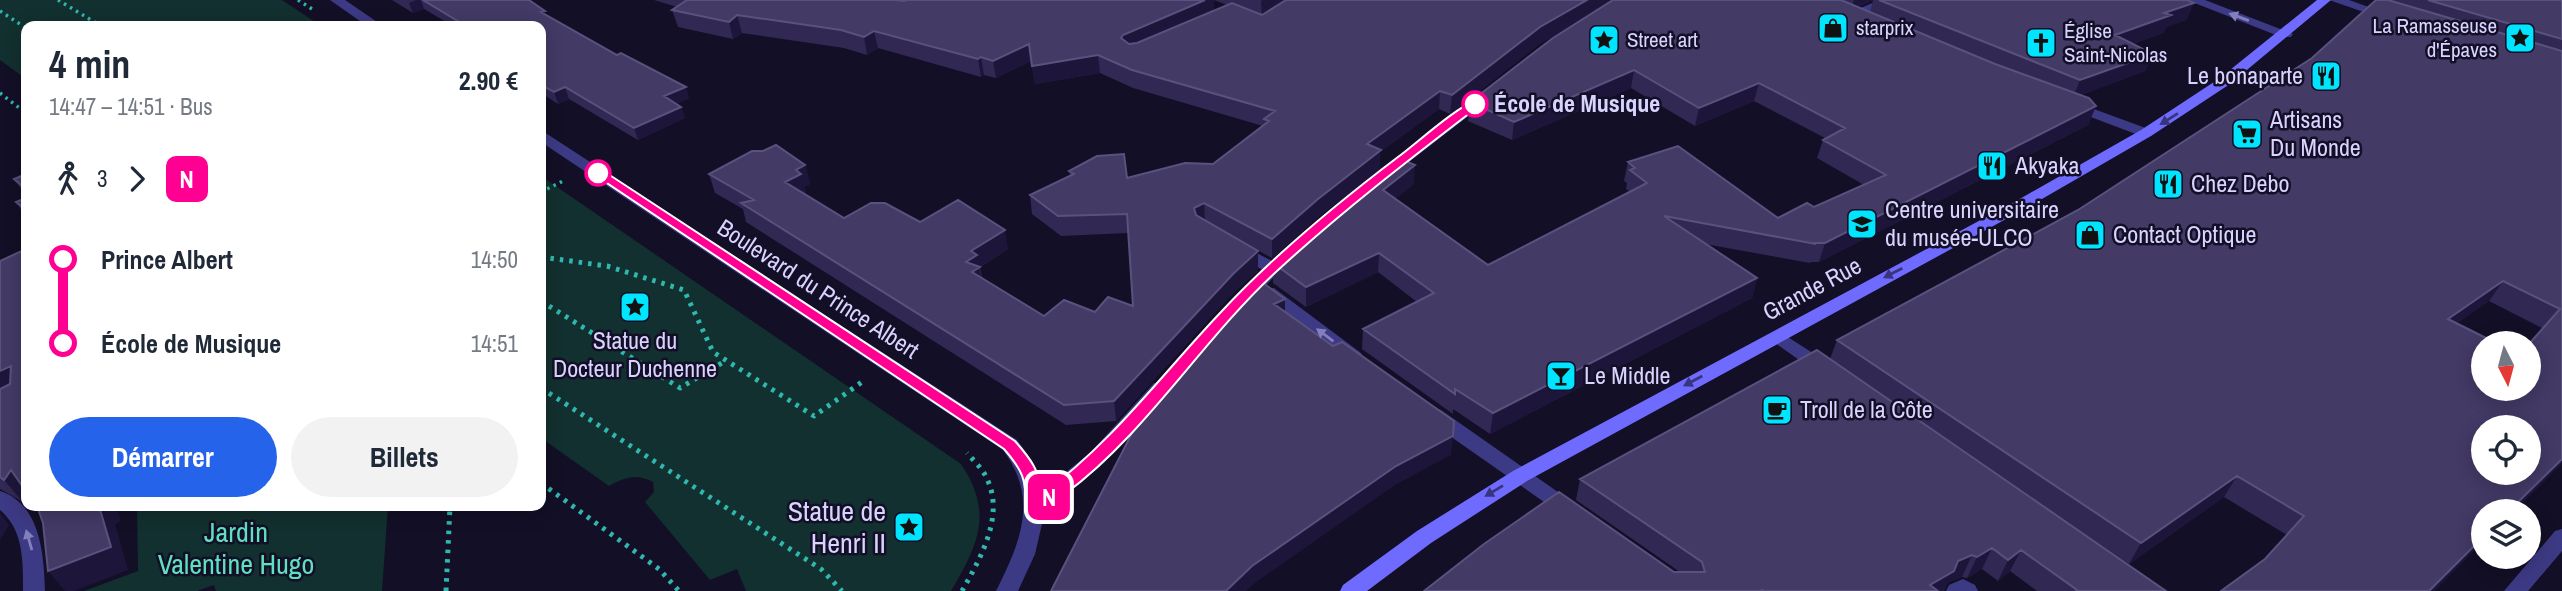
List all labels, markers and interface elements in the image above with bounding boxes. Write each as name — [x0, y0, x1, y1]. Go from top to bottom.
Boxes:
shop icon: starprix — [1816, 11, 1850, 45]
place label: La Ramasseuse d'Épaves — [2373, 11, 2497, 64]
one-way arrow — [2229, 12, 2250, 23]
place label: starprix — [1856, 13, 1914, 42]
place label: Église Saint-Nicolas — [2064, 16, 2167, 69]
place icon: La Ramasseuse d'Épaves — [2503, 21, 2537, 55]
place icon: Street art — [1587, 23, 1621, 57]
place label: Street art — [1627, 25, 1698, 54]
church icon: Église Saint-Nicolas — [2024, 26, 2058, 60]
text: 4 min — [49, 39, 130, 90]
place label: Le bonaparte — [2187, 59, 2303, 91]
restaurant icon: Le bonaparte — [2309, 59, 2343, 93]
text: 2.90 € — [459, 63, 518, 98]
place label: École de Musique — [1494, 87, 1660, 119]
text: 14:47 – 14:51 · Bus — [49, 91, 213, 122]
marker: École de Musique — [1462, 91, 1488, 117]
place label: Artisans Du Monde — [2269, 103, 2361, 163]
one-way arrow — [2160, 112, 2179, 125]
supermarket icon: Artisans Du Monde — [2230, 117, 2264, 151]
restaurant icon: Akyaka — [1975, 149, 2009, 183]
place label: Akyaka — [2014, 149, 2080, 181]
icon: walk — [49, 160, 87, 198]
icon: forward — [118, 160, 156, 198]
unlabelled marker — [585, 160, 611, 186]
text: 3 — [97, 163, 108, 194]
text: N — [180, 163, 194, 195]
restaurant icon: Chez Debo — [2151, 167, 2185, 201]
place label: Chez Debo — [2191, 167, 2289, 199]
place label: Centre universitaire du musée-ULCO — [1885, 193, 2059, 253]
school or university icon: Centre universitaire du musée-ULCO — [1845, 207, 1879, 241]
street label: Boulevard du Prince Albert — [712, 211, 926, 366]
shop icon: Contact Optique — [2073, 218, 2107, 252]
place label: Contact Optique — [2113, 218, 2256, 250]
text: Prince Albert — [101, 242, 233, 277]
text: 14:50 — [471, 244, 518, 275]
street label: Grande Rue — [1757, 249, 1866, 327]
one-way arrow — [1883, 267, 1903, 279]
place icon: Statue du Docteur Duchenne — [618, 290, 652, 324]
place label: Statue du Docteur Duchenne — [553, 324, 717, 384]
text: École de Musique — [101, 326, 281, 361]
text: 14:51 — [471, 328, 518, 359]
one-way arrow — [1317, 328, 1335, 343]
north arrow — [2471, 331, 2541, 401]
map controls — [2471, 331, 2541, 569]
bar icon: Le Middle — [1544, 359, 1578, 393]
place label: Le Middle — [1584, 359, 1670, 391]
one-way arrow — [1683, 375, 1703, 387]
cafe icon: Troll de la Côte — [1760, 393, 1794, 427]
place label: Troll de la Côte — [1800, 393, 1933, 425]
button: locate — [2471, 415, 2541, 485]
button: Démarrer — [49, 417, 277, 497]
button: Billets — [291, 417, 518, 497]
line badge: N — [1026, 474, 1072, 520]
text: N — [1042, 481, 1056, 513]
one-way arrow — [1484, 485, 1503, 497]
place label: Statue de Henri II — [788, 492, 886, 562]
button: layers — [2471, 499, 2541, 569]
place icon: Statue de Henri II — [892, 510, 926, 544]
park label: Jardin Valentine Hugo — [158, 513, 314, 583]
one-way arrow — [24, 529, 34, 550]

